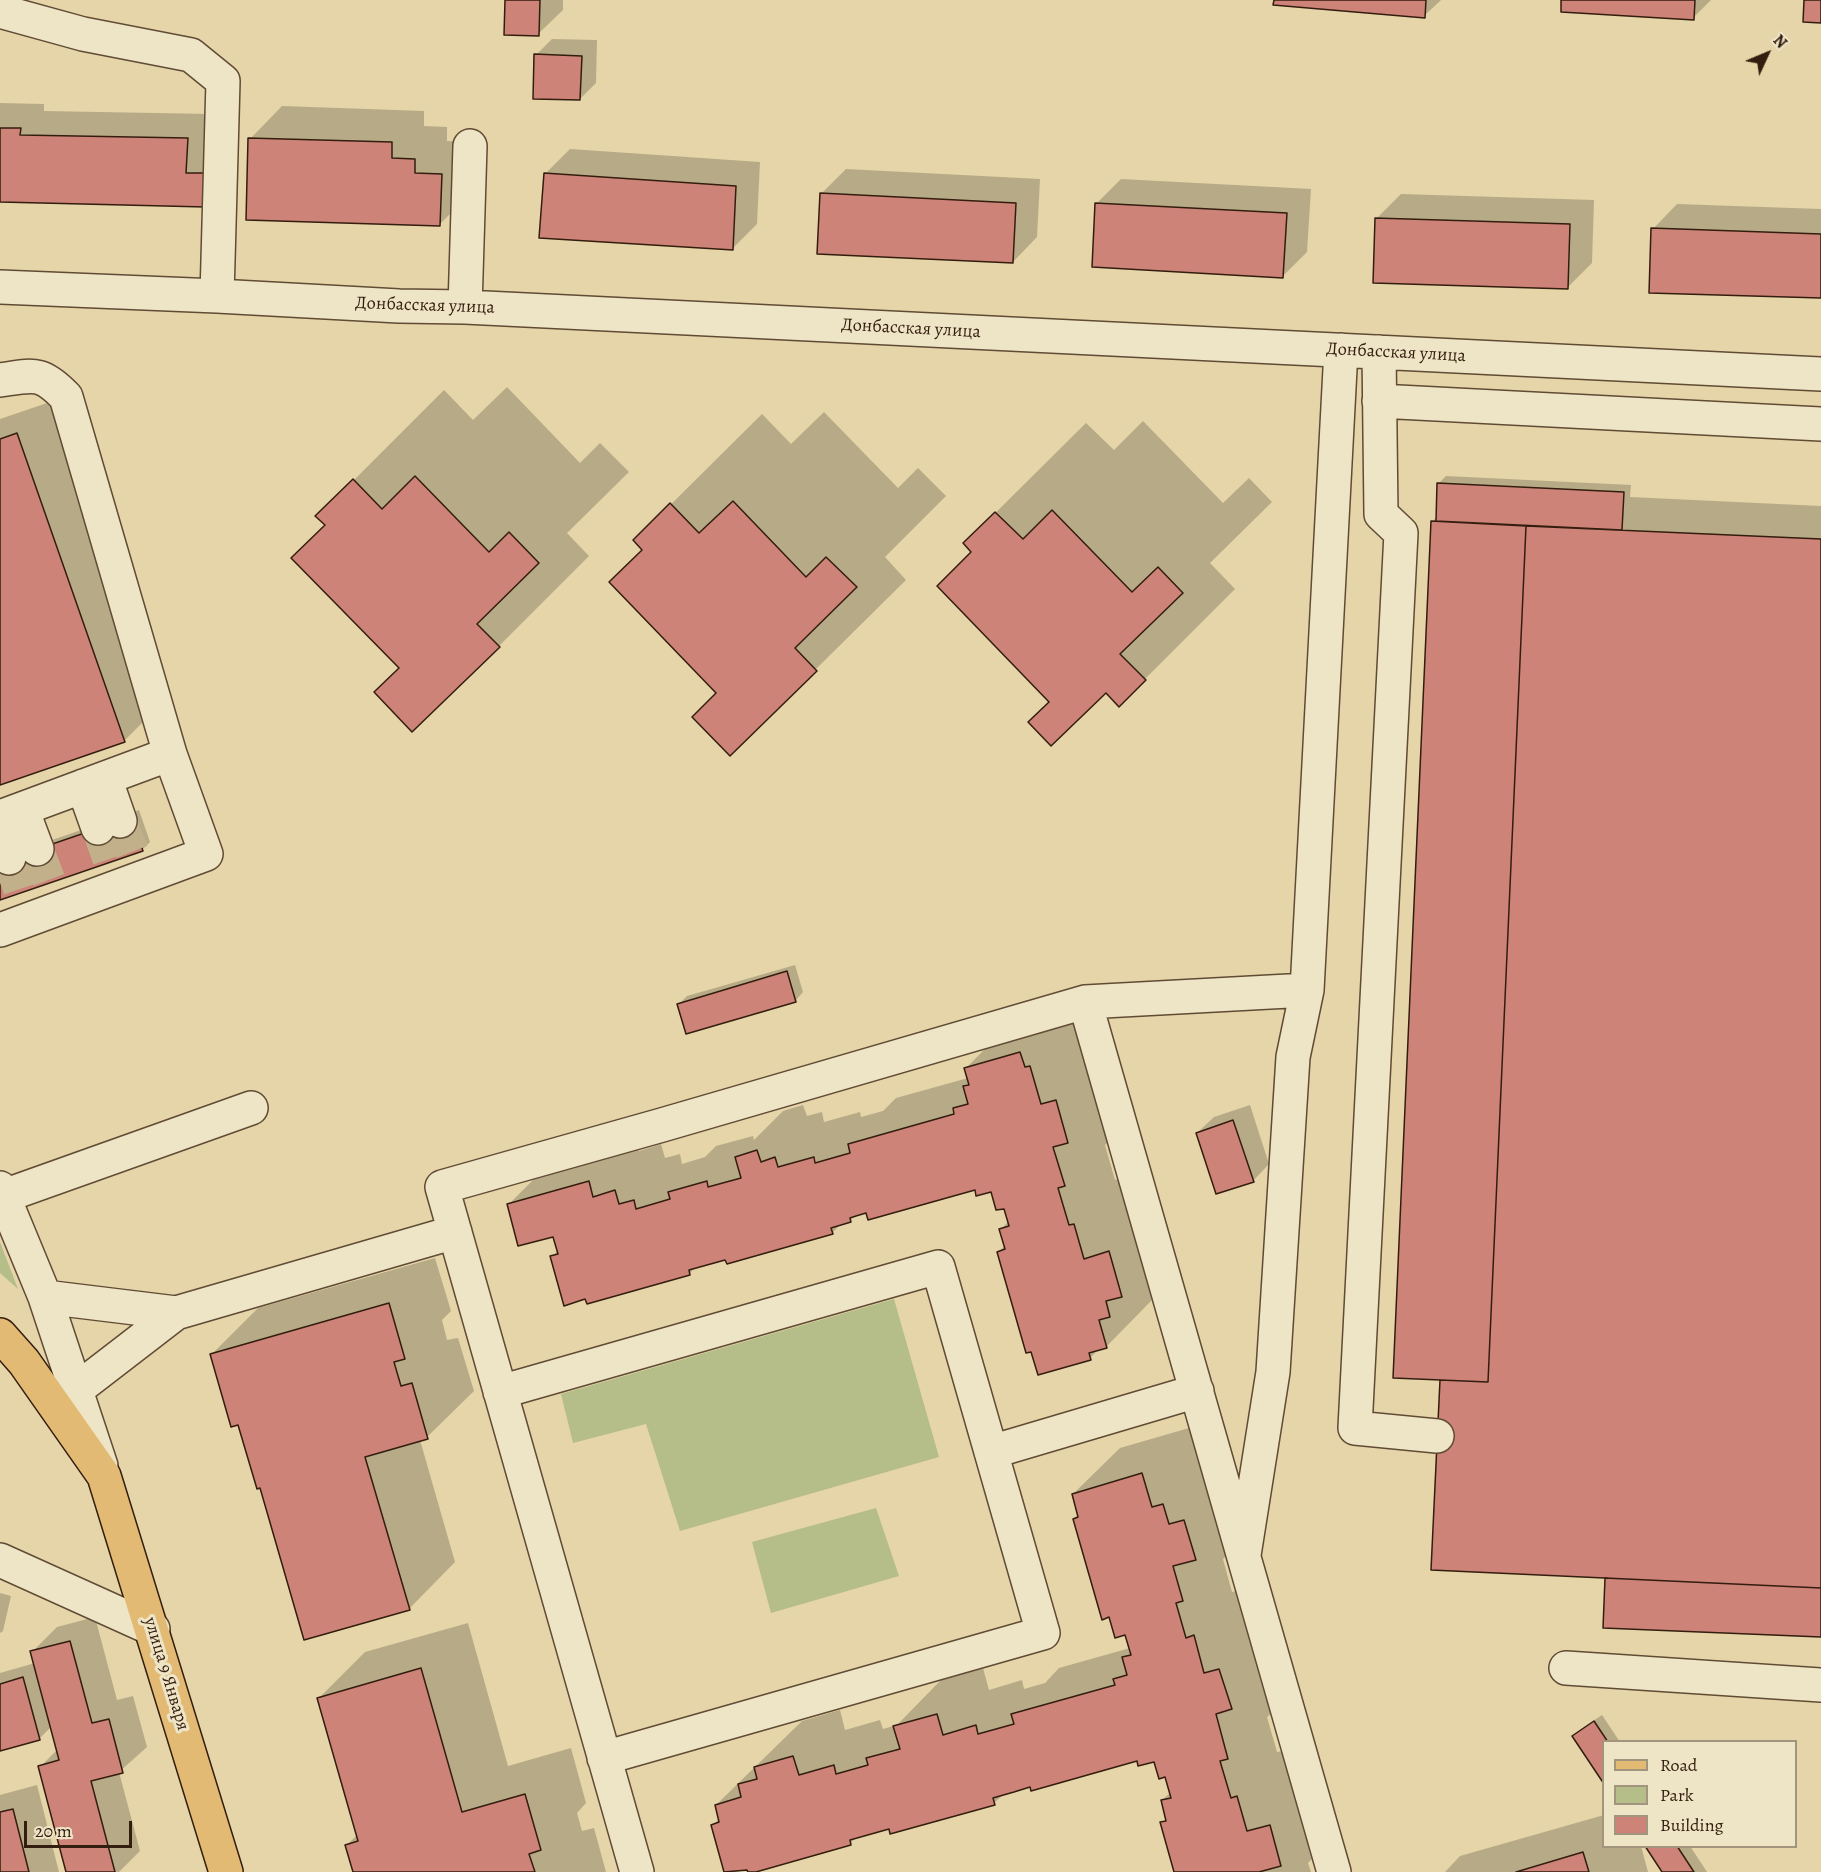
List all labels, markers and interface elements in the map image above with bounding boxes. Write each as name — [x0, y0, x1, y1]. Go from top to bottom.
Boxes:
north arrow — [1737, 24, 1797, 84]
text: N — [1768, 30, 1792, 53]
street label: Донбасская улица — [355, 293, 495, 319]
street label: Донбасская улица — [841, 315, 981, 343]
street label: Донбасская улица — [1326, 339, 1466, 367]
street label: улица 9 Января — [139, 1615, 193, 1733]
legend — [1602, 1740, 1797, 1848]
text: Road — [1660, 1753, 1697, 1777]
text: Park — [1660, 1783, 1694, 1807]
scale bar — [27, 1809, 135, 1847]
text: Building — [1660, 1813, 1724, 1837]
text: 20 m — [35, 1819, 72, 1843]

